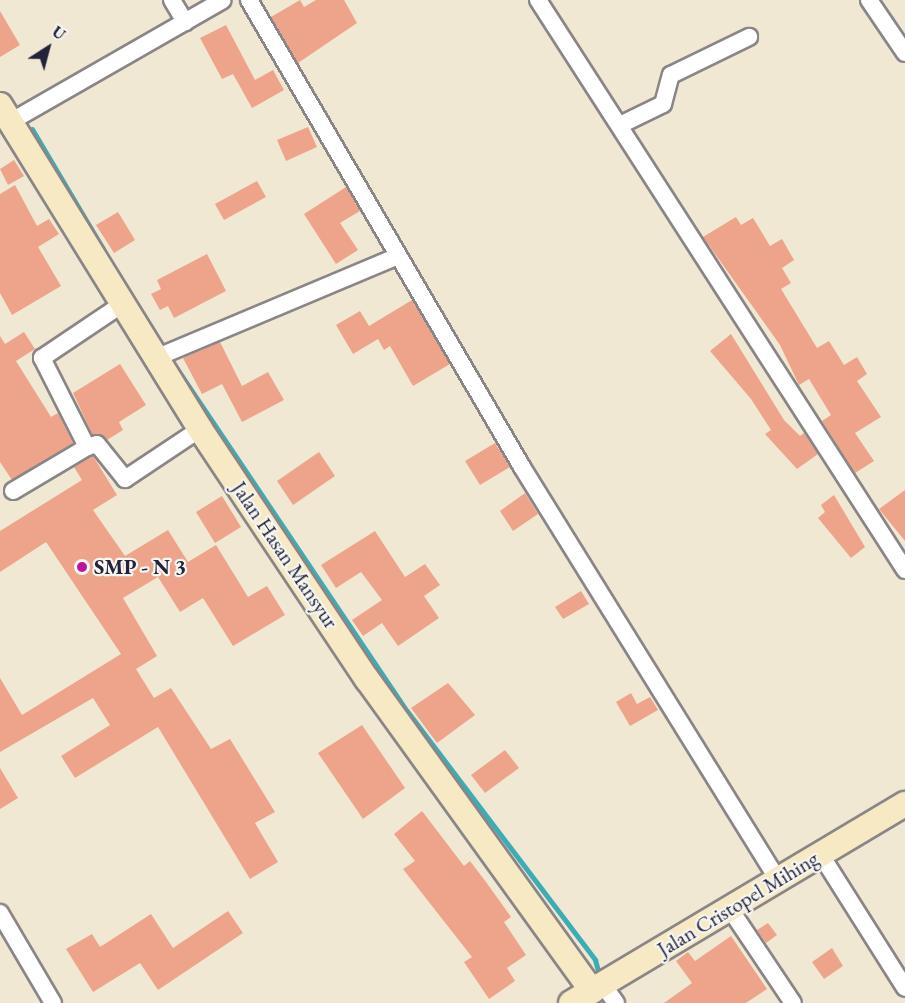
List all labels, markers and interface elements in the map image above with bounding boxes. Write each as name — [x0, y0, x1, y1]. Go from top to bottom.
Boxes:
north arrow — [18, 18, 78, 78]
text: U — [48, 21, 70, 45]
street label: Jalan Hasan Mansyur — [226, 477, 344, 633]
place label: SMP - N 3 — [94, 554, 186, 580]
marker: SMP - N 3 — [75, 560, 89, 574]
street label: Jalan Cristopel Mihing — [653, 846, 823, 962]

